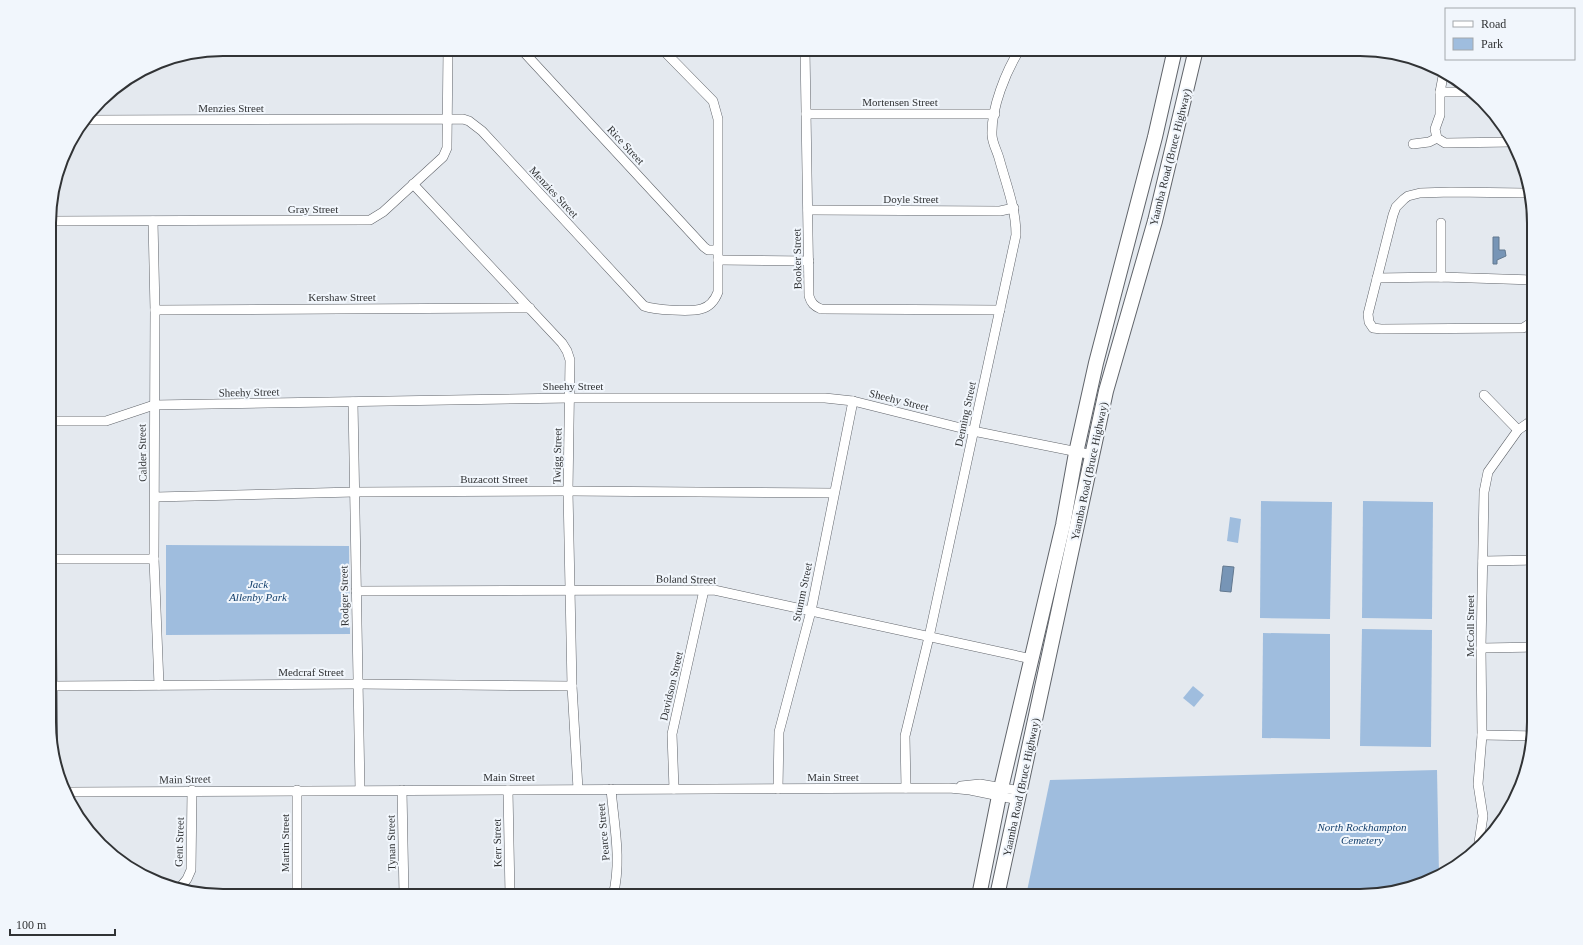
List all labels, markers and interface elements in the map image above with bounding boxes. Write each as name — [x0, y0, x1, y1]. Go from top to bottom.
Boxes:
legend — [1445, 8, 1575, 60]
text: Road — [1481, 17, 1506, 31]
text: Park — [1481, 37, 1503, 51]
street label: Yaamba Road (Bruce Highway) — [1147, 87, 1194, 227]
street label: Mortensen Street — [862, 96, 938, 108]
street label: Menzies Street — [198, 102, 264, 114]
street label: Rice Street — [605, 123, 647, 167]
street label: Menzies Street — [527, 164, 581, 220]
street label: Doyle Street — [883, 193, 939, 205]
street label: Gray Street — [288, 203, 338, 215]
street label: Booker Street — [790, 229, 804, 289]
street label: Kershaw Street — [308, 291, 376, 303]
street label: Sheehy Street — [543, 380, 603, 392]
street label: Denning Street — [952, 380, 978, 448]
street label: Sheehy Street — [219, 385, 279, 399]
street label: Sheehy Street — [868, 387, 930, 413]
street label: Yaamba Road (Bruce Highway) — [1068, 400, 1111, 541]
street label: Calder Street — [135, 424, 149, 482]
street label: Twigg Street — [551, 428, 563, 484]
street label: Buzacott Street — [460, 473, 528, 485]
street label: Stumm Street — [790, 561, 814, 623]
street label: Rodger Street — [337, 566, 351, 626]
street label: Boland Street — [656, 572, 716, 586]
park label: Jack Allenby Park — [228, 578, 288, 603]
street label: McColl Street — [1464, 595, 1476, 657]
street label: Davidson Street — [657, 650, 685, 722]
street label: Medcraf Street — [278, 666, 344, 678]
street label: Yaamba Road (Bruce Highway) — [1000, 716, 1043, 857]
street label: Main Street — [483, 771, 535, 783]
street label: Main Street — [807, 771, 859, 783]
street label: Main Street — [159, 773, 211, 785]
street label: Pearce Street — [595, 803, 611, 861]
street label: Martin Street — [279, 814, 291, 872]
street label: Tynan Street — [385, 815, 397, 871]
street label: Gent Street — [172, 817, 186, 867]
street label: Kerr Street — [491, 819, 503, 867]
park label: North Rockhampton Cemetery — [1317, 821, 1407, 846]
scale bar — [10, 911, 115, 937]
text: 100 m — [16, 918, 47, 932]

